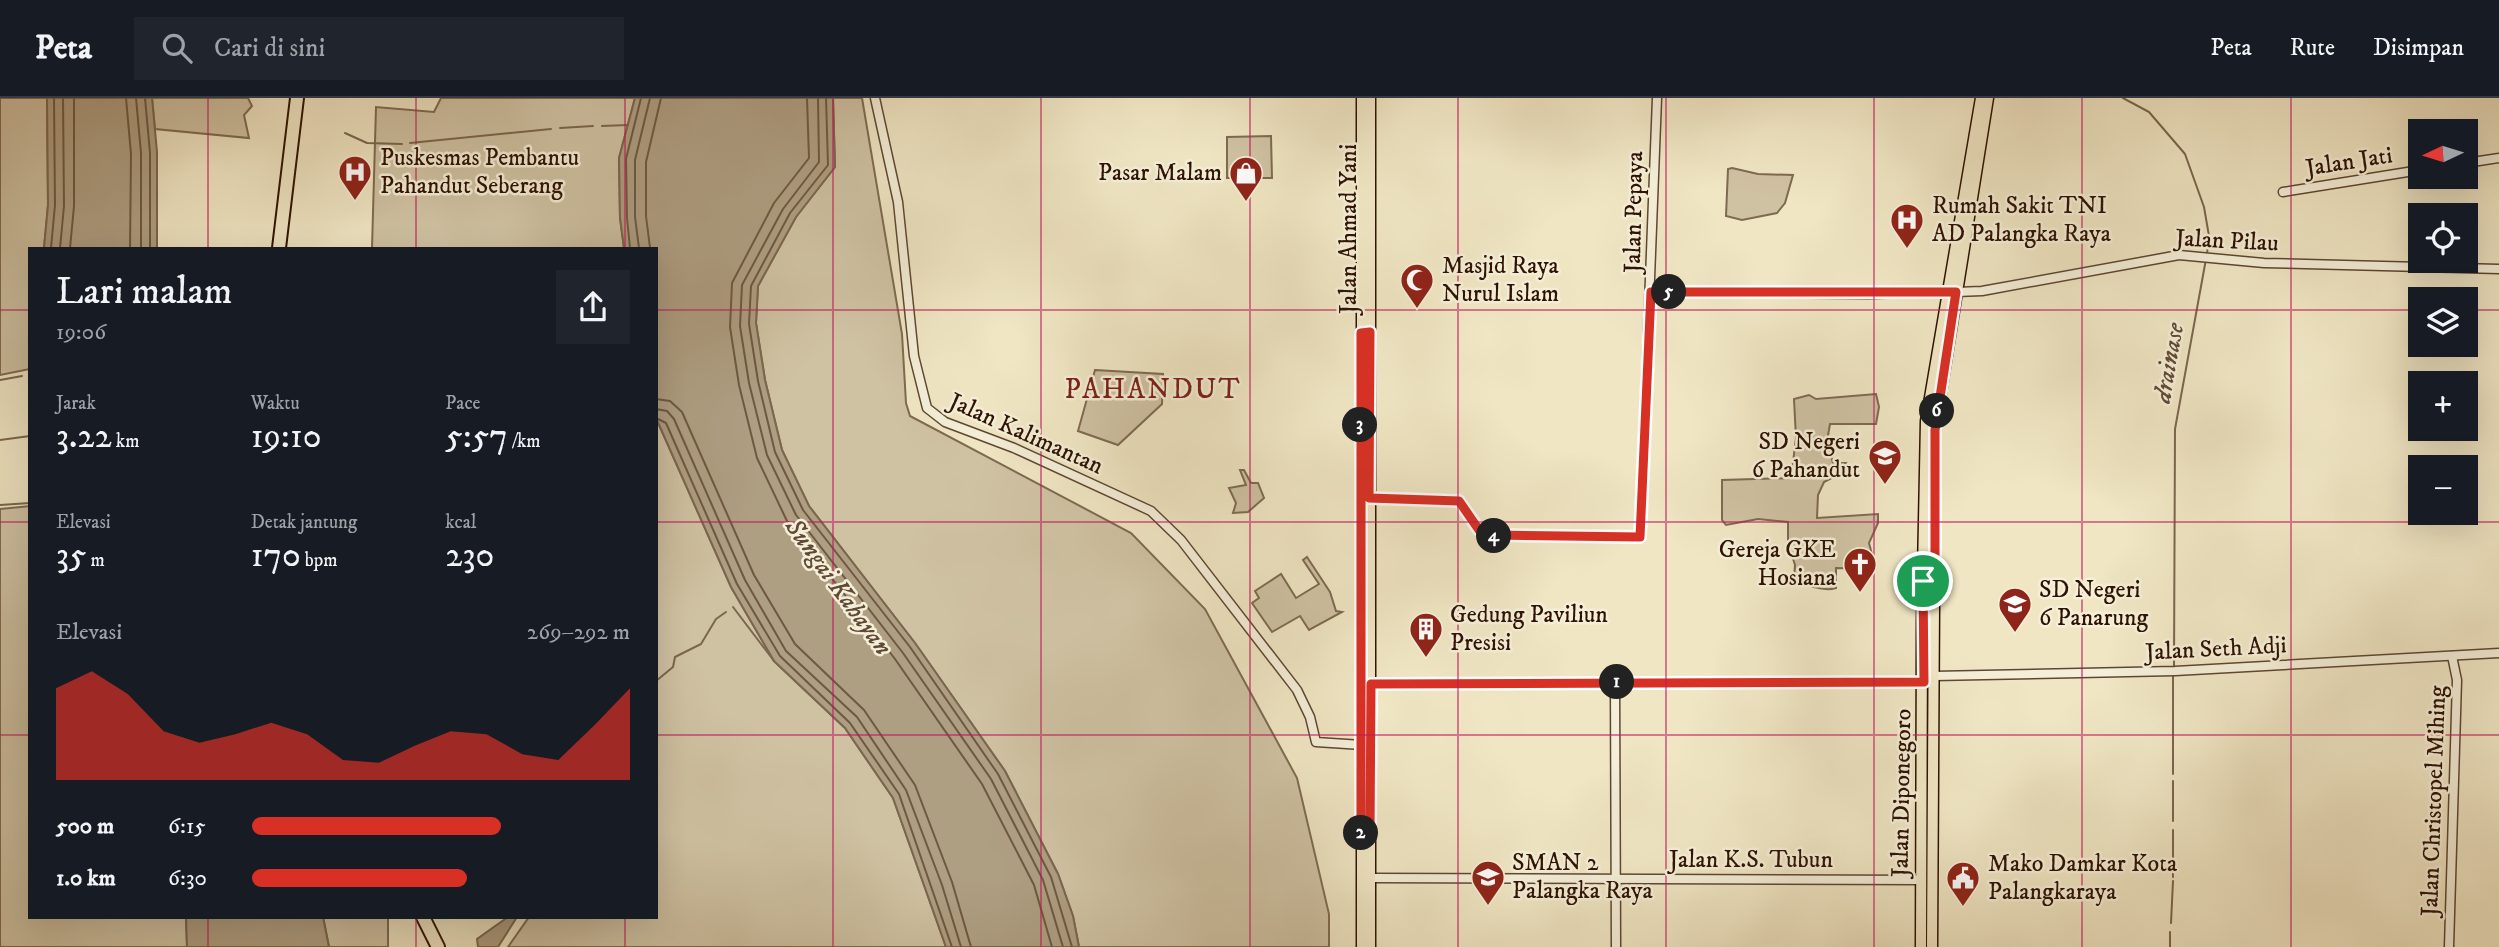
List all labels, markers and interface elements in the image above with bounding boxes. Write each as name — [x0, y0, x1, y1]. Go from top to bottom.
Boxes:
search box — [134, 17, 624, 80]
text: Peta — [35, 28, 92, 69]
icon: search — [158, 29, 196, 67]
text: Cari di sini — [214, 32, 325, 65]
text: Peta — [2210, 33, 2252, 63]
text: Rute — [2290, 33, 2335, 63]
text: Disimpan — [2373, 33, 2464, 63]
north arrow — [2408, 119, 2478, 189]
map controls — [2408, 119, 2478, 525]
street label: Jalan Jati — [2301, 140, 2395, 184]
place label: Puskesmas Pembantu Pahandut Seberang — [380, 143, 579, 201]
street label: Jalan Ahmad Yani — [1334, 144, 1364, 316]
street label: Jalan Pepaya — [1618, 150, 1650, 275]
hospital icon: Puskesmas Pembantu Pahandut Seberang — [336, 153, 374, 202]
shop icon: Pasar Malam — [1227, 154, 1265, 203]
place label: Pasar Malam — [1098, 158, 1222, 188]
place label: Rumah Sakit TNI AD Palangka Raya — [1932, 191, 2112, 249]
hospital icon: Rumah Sakit TNI AD Palangka Raya — [1888, 201, 1926, 250]
button: locate — [2408, 203, 2478, 273]
street label: Jalan Pilau — [2173, 223, 2279, 259]
place label: Masjid Raya Nurul Islam — [1442, 251, 1560, 309]
mosque icon: Masjid Raya Nurul Islam — [1398, 261, 1436, 310]
text: Lari malam — [56, 268, 232, 316]
button: share — [556, 270, 630, 344]
pin: 5 — [1652, 274, 1686, 310]
text: 5 — [1664, 280, 1673, 303]
button: layers — [2408, 287, 2478, 357]
text: 19:06 — [56, 318, 106, 347]
water label: drainase — [2146, 319, 2192, 407]
button: + — [2408, 371, 2478, 441]
district label: PAHANDUT — [1064, 372, 1242, 407]
street label: Jalan Kalimantan — [942, 386, 1108, 482]
text: Jarak — [56, 392, 96, 415]
text: Waktu — [251, 392, 300, 415]
text: Pace — [445, 392, 480, 415]
pin: 6 — [1920, 394, 1954, 428]
text: 6 — [1932, 399, 1941, 422]
pin: 3 — [1342, 408, 1378, 442]
text: 3 — [1356, 413, 1363, 436]
text: 3.22 — [56, 415, 112, 459]
text: 19:10 — [251, 415, 322, 459]
text: 5:57 — [445, 415, 508, 459]
place label: SD Negeri 6 Pahandut — [1752, 427, 1860, 485]
text: km — [112, 430, 140, 453]
text: /km — [508, 430, 541, 453]
school or university icon: SD Negeri 6 Pahandut — [1866, 437, 1904, 486]
button: − — [2408, 455, 2478, 525]
text: Elevasi — [56, 511, 111, 534]
text: Detak jantung — [251, 511, 357, 534]
text: kcal — [445, 511, 477, 534]
water label: Sungai Kahayan — [777, 511, 899, 662]
pin: 4 — [1476, 518, 1512, 554]
text: 4 — [1488, 524, 1499, 547]
text: 35 — [56, 534, 86, 578]
text: 170 — [251, 534, 301, 578]
text: 230 — [445, 534, 494, 578]
place label: Gereja GKE Hosiana — [1719, 535, 1837, 593]
church icon: Gereja GKE Hosiana — [1841, 545, 1879, 594]
text: m — [86, 549, 105, 572]
text: bpm — [301, 549, 338, 572]
pin — [1893, 551, 1953, 611]
icon: arrive — [1904, 562, 1942, 600]
place label: SD Negeri 6 Panarung — [2039, 575, 2149, 633]
school or university icon: SD Negeri 6 Panarung — [1996, 585, 2034, 634]
place label: Gedung Paviliun Presisi — [1450, 600, 1608, 658]
building icon: Gedung Paviliun Presisi — [1407, 610, 1445, 659]
text: Elevasi — [56, 618, 122, 647]
text: 269–292 m — [527, 618, 630, 647]
street label: Jalan Seth Adji — [2143, 630, 2287, 668]
pin: 1 — [1600, 664, 1634, 700]
text: 1 — [1613, 670, 1620, 693]
street label: Jalan Christopel Mihing — [2415, 685, 2453, 919]
street label: Jalan Diponegoro — [1885, 709, 1918, 879]
text: 500 m — [56, 812, 114, 841]
text: 6:15 — [168, 812, 206, 841]
pin: 2 — [1344, 816, 1378, 850]
text: 2 — [1356, 821, 1365, 844]
street label: Jalan K.S. Tubun — [1667, 845, 1833, 875]
place label: SMAN 2 Palangka Raya — [1512, 848, 1653, 906]
place label: Mako Damkar Kota Palangkaraya — [1988, 849, 2178, 907]
school or university icon: SMAN 2 Palangka Raya — [1469, 858, 1507, 907]
public building icon: Mako Damkar Kota Palangkaraya — [1944, 859, 1982, 908]
text: 1.0 km — [56, 864, 116, 893]
text: 6:30 — [168, 864, 207, 893]

